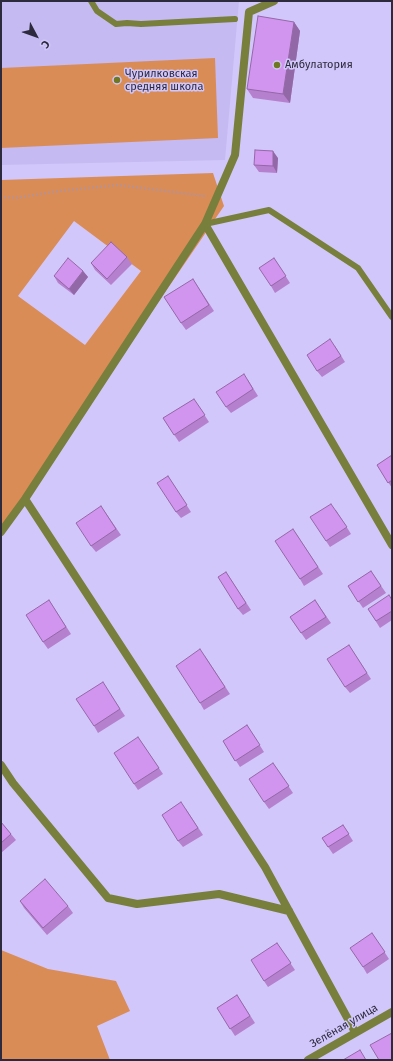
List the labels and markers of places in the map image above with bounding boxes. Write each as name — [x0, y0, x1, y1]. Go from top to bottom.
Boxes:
place label: Амбулатория — [285, 58, 353, 72]
marker: Амбулатория — [272, 60, 282, 70]
place label: Чурилковская средняя школа — [125, 67, 203, 93]
marker: Чурилковская средняя школа — [112, 75, 122, 85]

